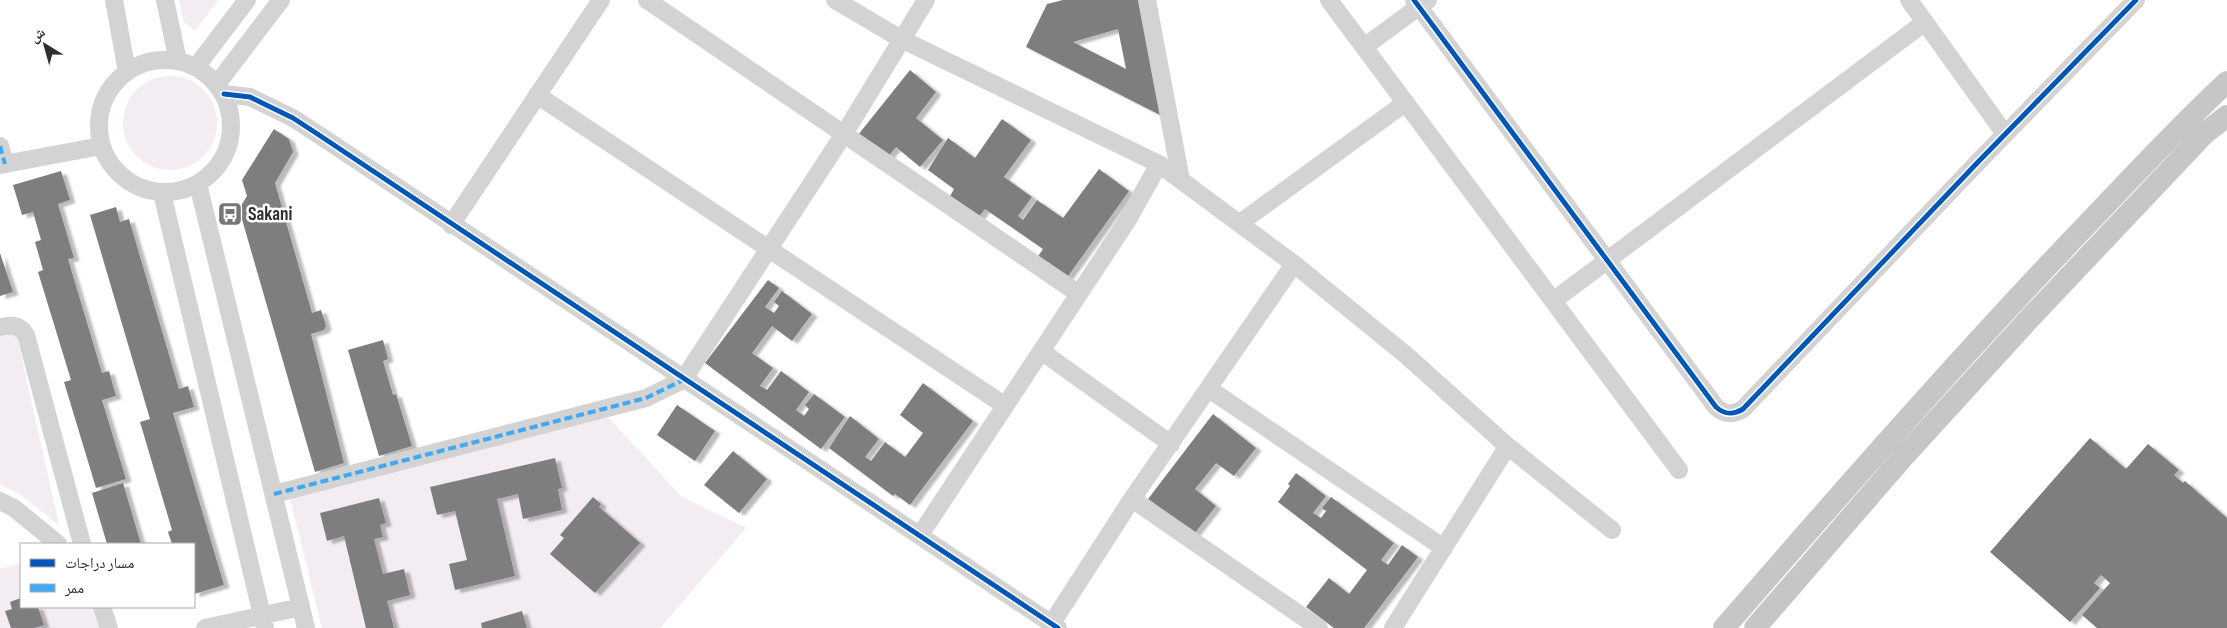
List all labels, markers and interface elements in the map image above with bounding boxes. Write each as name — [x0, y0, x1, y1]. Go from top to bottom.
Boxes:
north arrow — [20, 20, 70, 70]
text: ش — [26, 24, 49, 46]
bus stop icon: Sakani — [217, 201, 243, 227]
place label: Sakani — [248, 203, 293, 226]
legend — [20, 543, 195, 608]
text: مسار دراجات — [65, 554, 134, 573]
text: ممر — [64, 579, 84, 598]

